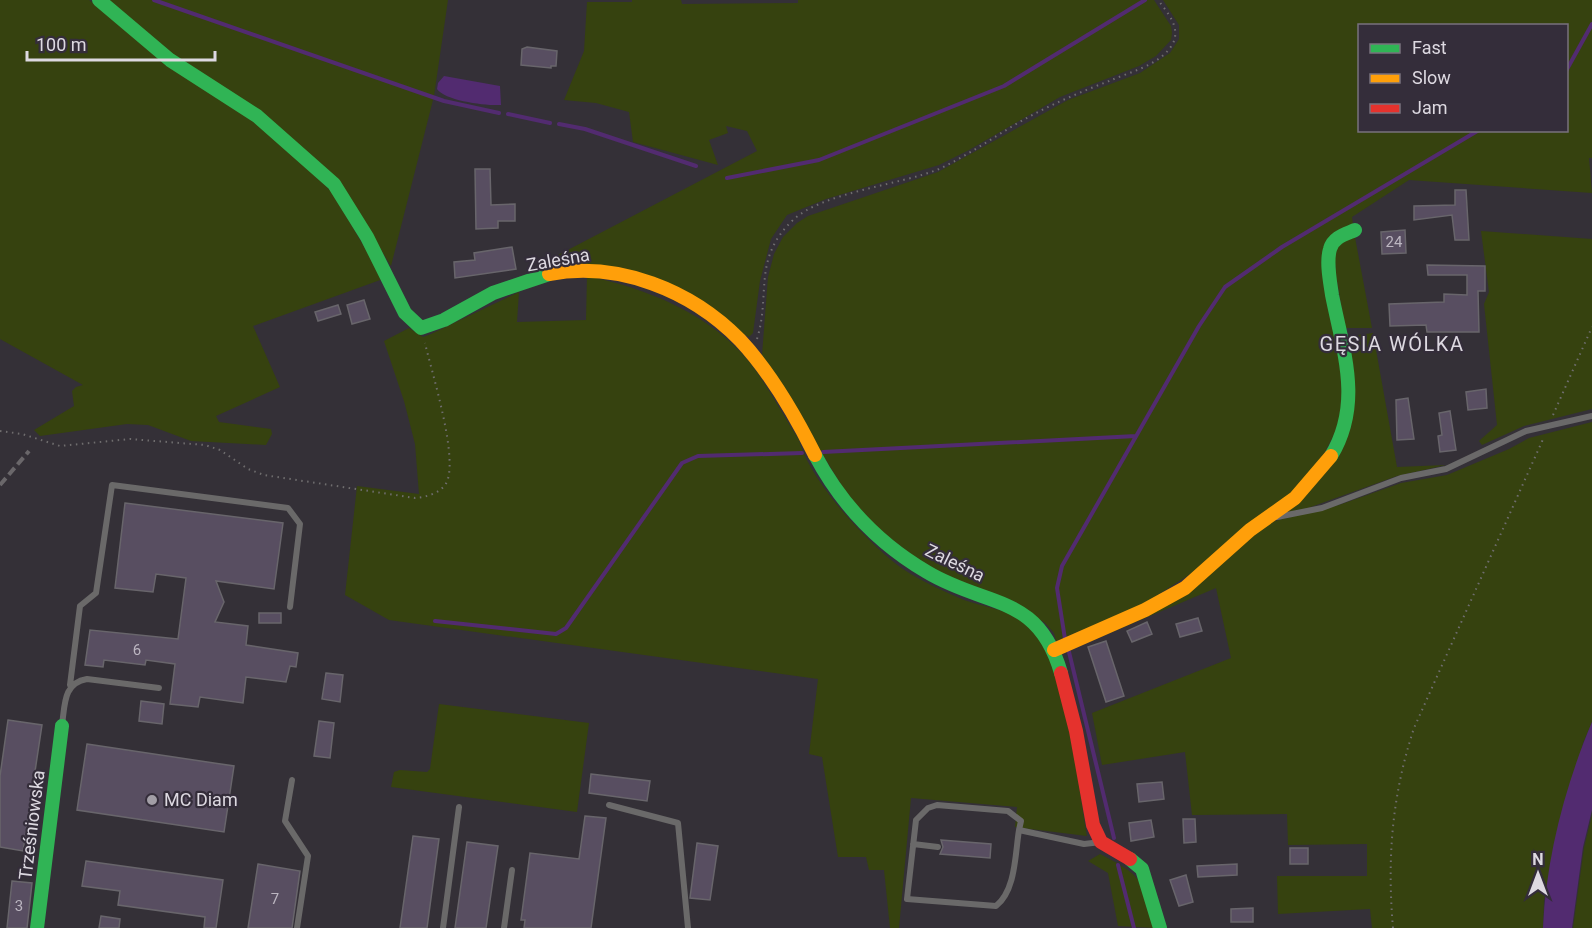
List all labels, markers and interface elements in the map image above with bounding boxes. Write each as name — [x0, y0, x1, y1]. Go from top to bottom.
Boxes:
scale bar — [27, 24, 214, 62]
legend — [1358, 24, 1568, 132]
text: 100 m — [36, 34, 87, 55]
text: Fast — [1412, 37, 1447, 58]
text: Slow — [1412, 67, 1451, 88]
text: Jam — [1412, 97, 1448, 118]
house number: 24 — [1386, 233, 1403, 251]
street label: Zaleśna — [525, 244, 591, 275]
district label: GĘSIA WÓLKA — [1320, 332, 1464, 356]
street label: Zaleśna — [922, 539, 988, 586]
house number: 6 — [133, 641, 141, 659]
street label: Trześniowska — [14, 769, 49, 881]
place label: MC Diam — [164, 789, 238, 810]
marker: MC Diam — [145, 793, 159, 807]
north arrow — [1508, 844, 1568, 904]
text: N — [1532, 850, 1544, 869]
house number: 7 — [271, 890, 279, 908]
house number: 3 — [15, 897, 23, 915]

